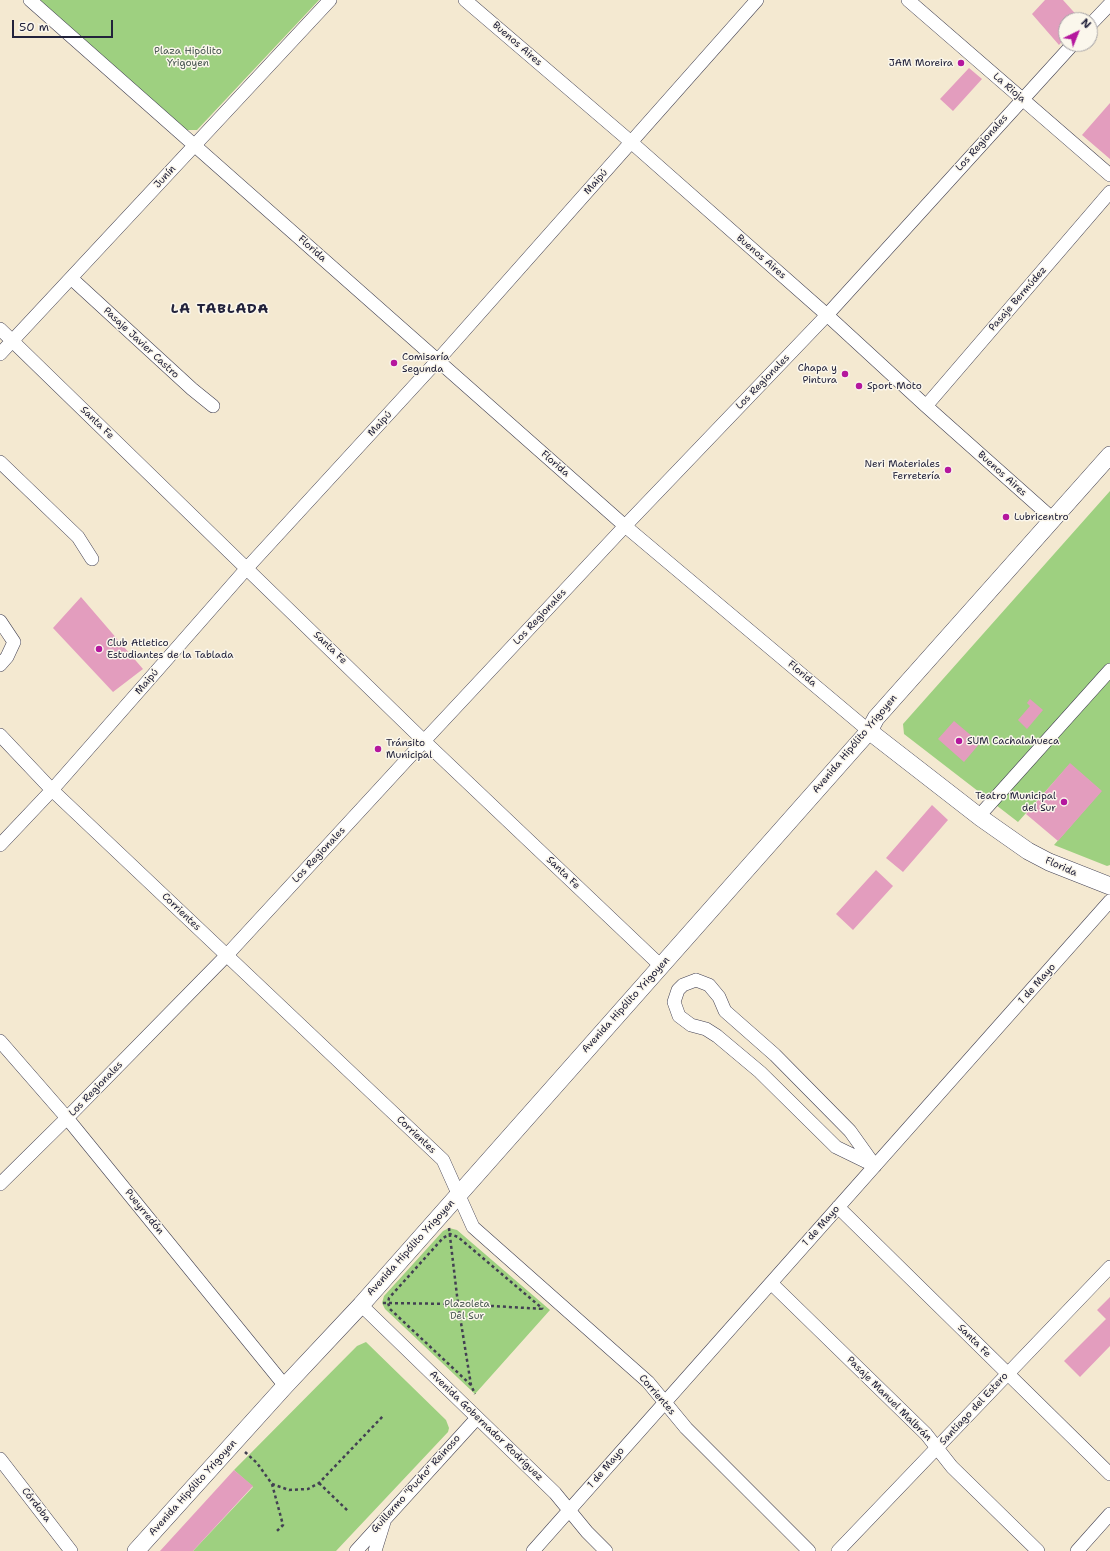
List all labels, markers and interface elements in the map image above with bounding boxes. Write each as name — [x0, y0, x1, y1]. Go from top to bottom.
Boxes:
scale bar — [14, 12, 115, 38]
north arrow — [1058, 12, 1098, 52]
text: N — [1078, 15, 1094, 32]
text: 50 m — [19, 19, 49, 35]
street label: Buenos Aires — [490, 19, 544, 69]
park label: Plaza Hipólito Yrigoyen — [154, 45, 222, 68]
place label: JAM Moreira — [889, 57, 953, 69]
marker: JAM Moreira — [956, 58, 966, 68]
street label: La Rioja — [990, 71, 1028, 105]
street label: Los Regionales — [953, 112, 1011, 174]
street label: Junín — [152, 163, 178, 191]
street label: Maipú — [582, 167, 610, 197]
street label: Buenos Aires — [734, 232, 788, 282]
street label: Florida — [295, 233, 329, 265]
street label: Pasaje Bermúdez — [987, 264, 1049, 334]
district label: LA TABLADA — [171, 301, 269, 317]
street label: Pasaje Javier Castro — [101, 305, 181, 381]
place label: Comisaría Segunda — [402, 351, 449, 374]
street label: Los Regionales — [734, 352, 792, 412]
marker: Comisaría Segunda — [389, 358, 399, 368]
place label: Chapa y Pintura — [798, 362, 837, 386]
marker: Chapa y Pintura — [840, 369, 850, 379]
place label: Sport Moto — [867, 380, 922, 392]
marker: Sport Moto — [854, 381, 864, 391]
street label: Santa Fe — [78, 404, 116, 442]
street label: Maipú — [365, 409, 395, 439]
street label: Florida — [538, 448, 572, 480]
street label: Buenos Aires — [975, 449, 1029, 499]
place label: Neri Materiales Ferretería — [865, 458, 940, 482]
marker: Neri Materiales Ferretería — [943, 465, 953, 475]
place label: Lubricentro — [1014, 511, 1069, 523]
marker: Lubricentro — [1001, 512, 1011, 522]
street label: Los Regionales — [511, 587, 569, 647]
street label: Santa Fe — [311, 629, 349, 667]
place label: Club Atletico Estudiantes de la Tablada — [107, 637, 233, 660]
marker: Club Atletico Estudiantes de la Tablada — [94, 644, 104, 654]
street label: Florida — [785, 659, 819, 689]
street label: Maipú — [133, 667, 161, 697]
street label: Avenida Hipólito Yrigoyen — [810, 692, 900, 796]
place label: SUM Cachalahueca — [967, 735, 1059, 747]
marker: SUM Cachalahueca — [954, 736, 964, 746]
place label: Tránsito Municipal — [386, 737, 432, 760]
marker: Tránsito Municipal — [373, 744, 383, 754]
place label: Teatro Municipal del Sur — [975, 790, 1056, 814]
marker: Teatro Municipal del Sur — [1059, 797, 1069, 807]
street label: Los Regionales — [290, 825, 348, 885]
street label: Santa Fe — [544, 854, 582, 892]
street label: Florida — [1043, 855, 1079, 879]
street label: Corrientes — [159, 890, 203, 934]
street label: Avenida Hipólito Yrigoyen — [580, 954, 672, 1056]
street label: 1 de Mayo — [1016, 961, 1058, 1007]
street label: Los Regionales — [67, 1059, 125, 1119]
street label: Corrientes — [394, 1114, 438, 1156]
street label: Pueyrredón — [122, 1187, 166, 1237]
street label: Avenida Hipólito Yrigoyen — [365, 1197, 457, 1299]
street label: 1 de Mayo — [800, 1203, 842, 1249]
park label: Plazoleta Del Sur — [444, 1298, 490, 1322]
street label: Santa Fe — [955, 1322, 993, 1360]
street label: Pasaje Manuel Malbrán — [844, 1354, 934, 1444]
street label: Avenida Gobernador Rodríguez — [427, 1368, 545, 1484]
street label: Santiago del Estero — [937, 1370, 1011, 1448]
street label: Corrientes — [636, 1372, 678, 1418]
street label: Guillermo "Pucho" Reinoso — [369, 1433, 463, 1535]
street label: Avenida Hipólito Yrigoyen — [147, 1437, 239, 1539]
street label: 1 de Mayo — [585, 1445, 627, 1491]
street label: Córdoba — [19, 1485, 53, 1525]

